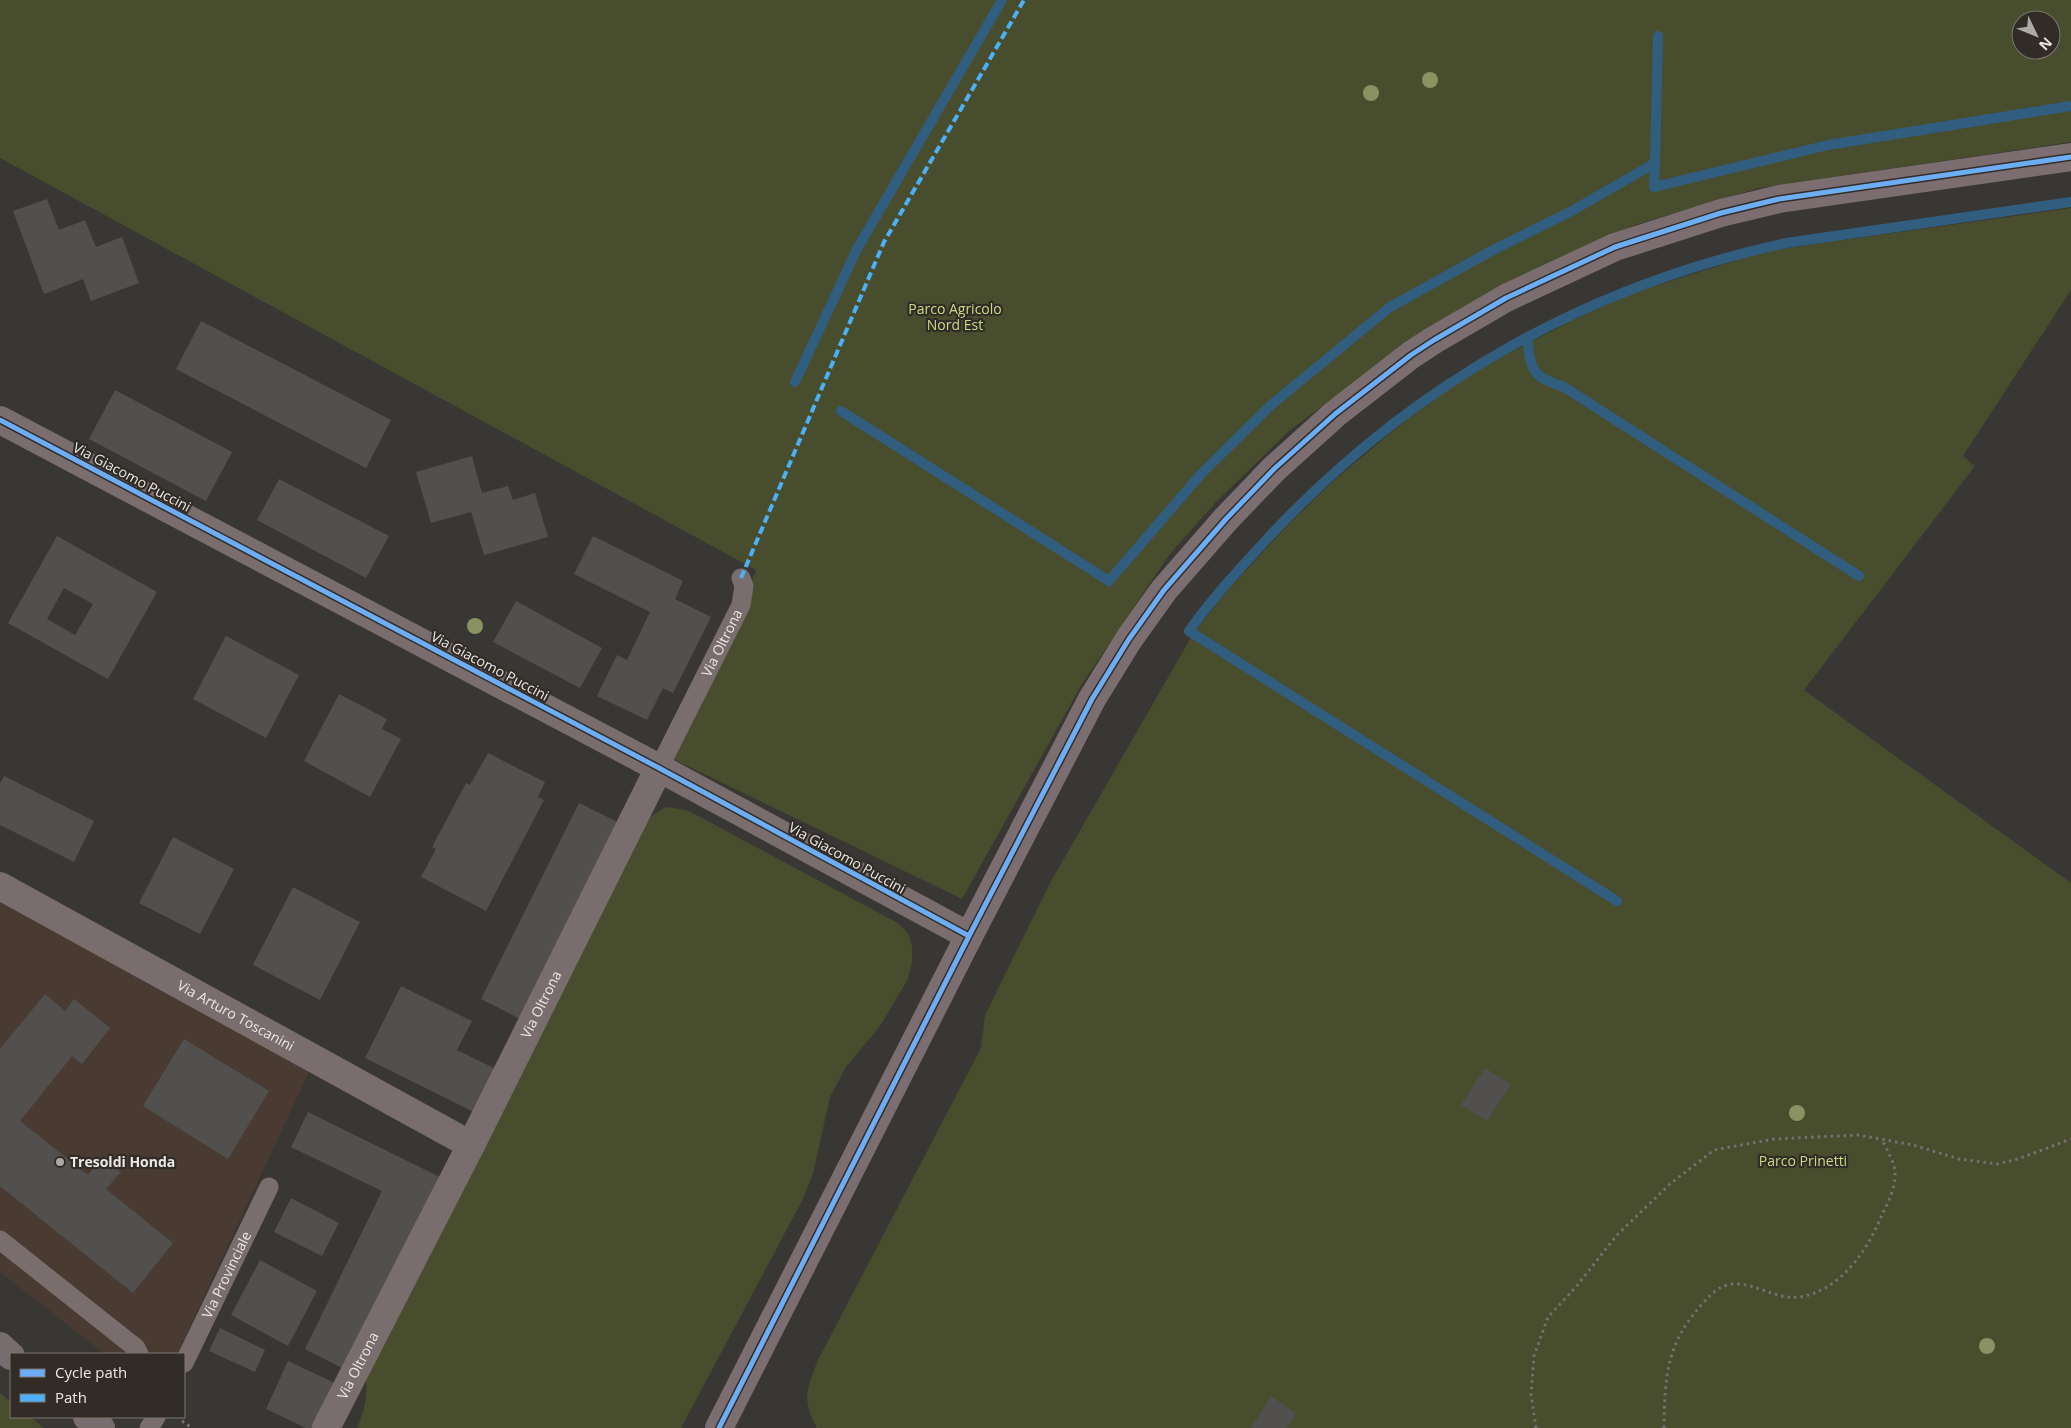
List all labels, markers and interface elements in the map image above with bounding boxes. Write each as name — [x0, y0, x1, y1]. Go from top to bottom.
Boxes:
north arrow — [2011, 10, 2061, 60]
text: N — [2035, 34, 2057, 55]
park label: Parco Agricolo Nord Est — [908, 299, 1002, 334]
street label: Via Giacomo Puccini — [70, 437, 195, 516]
street label: Via Oltrona — [697, 606, 746, 680]
street label: Via Giacomo Puccini — [428, 626, 553, 705]
street label: Via Giacomo Puccini — [785, 817, 909, 898]
street label: Via Oltrona — [516, 967, 565, 1041]
street label: Via Arturo Toscanini — [174, 975, 298, 1055]
park label: Parco Prinetti — [1759, 1151, 1847, 1170]
place label: Tresoldi Honda — [70, 1152, 175, 1171]
marker: Tresoldi Honda — [54, 1156, 66, 1168]
street label: Via Provinciale — [197, 1228, 255, 1321]
street label: Via Oltrona — [332, 1329, 383, 1402]
legend — [10, 1353, 185, 1418]
text: Cycle path — [55, 1362, 127, 1382]
text: Path — [55, 1387, 87, 1407]

